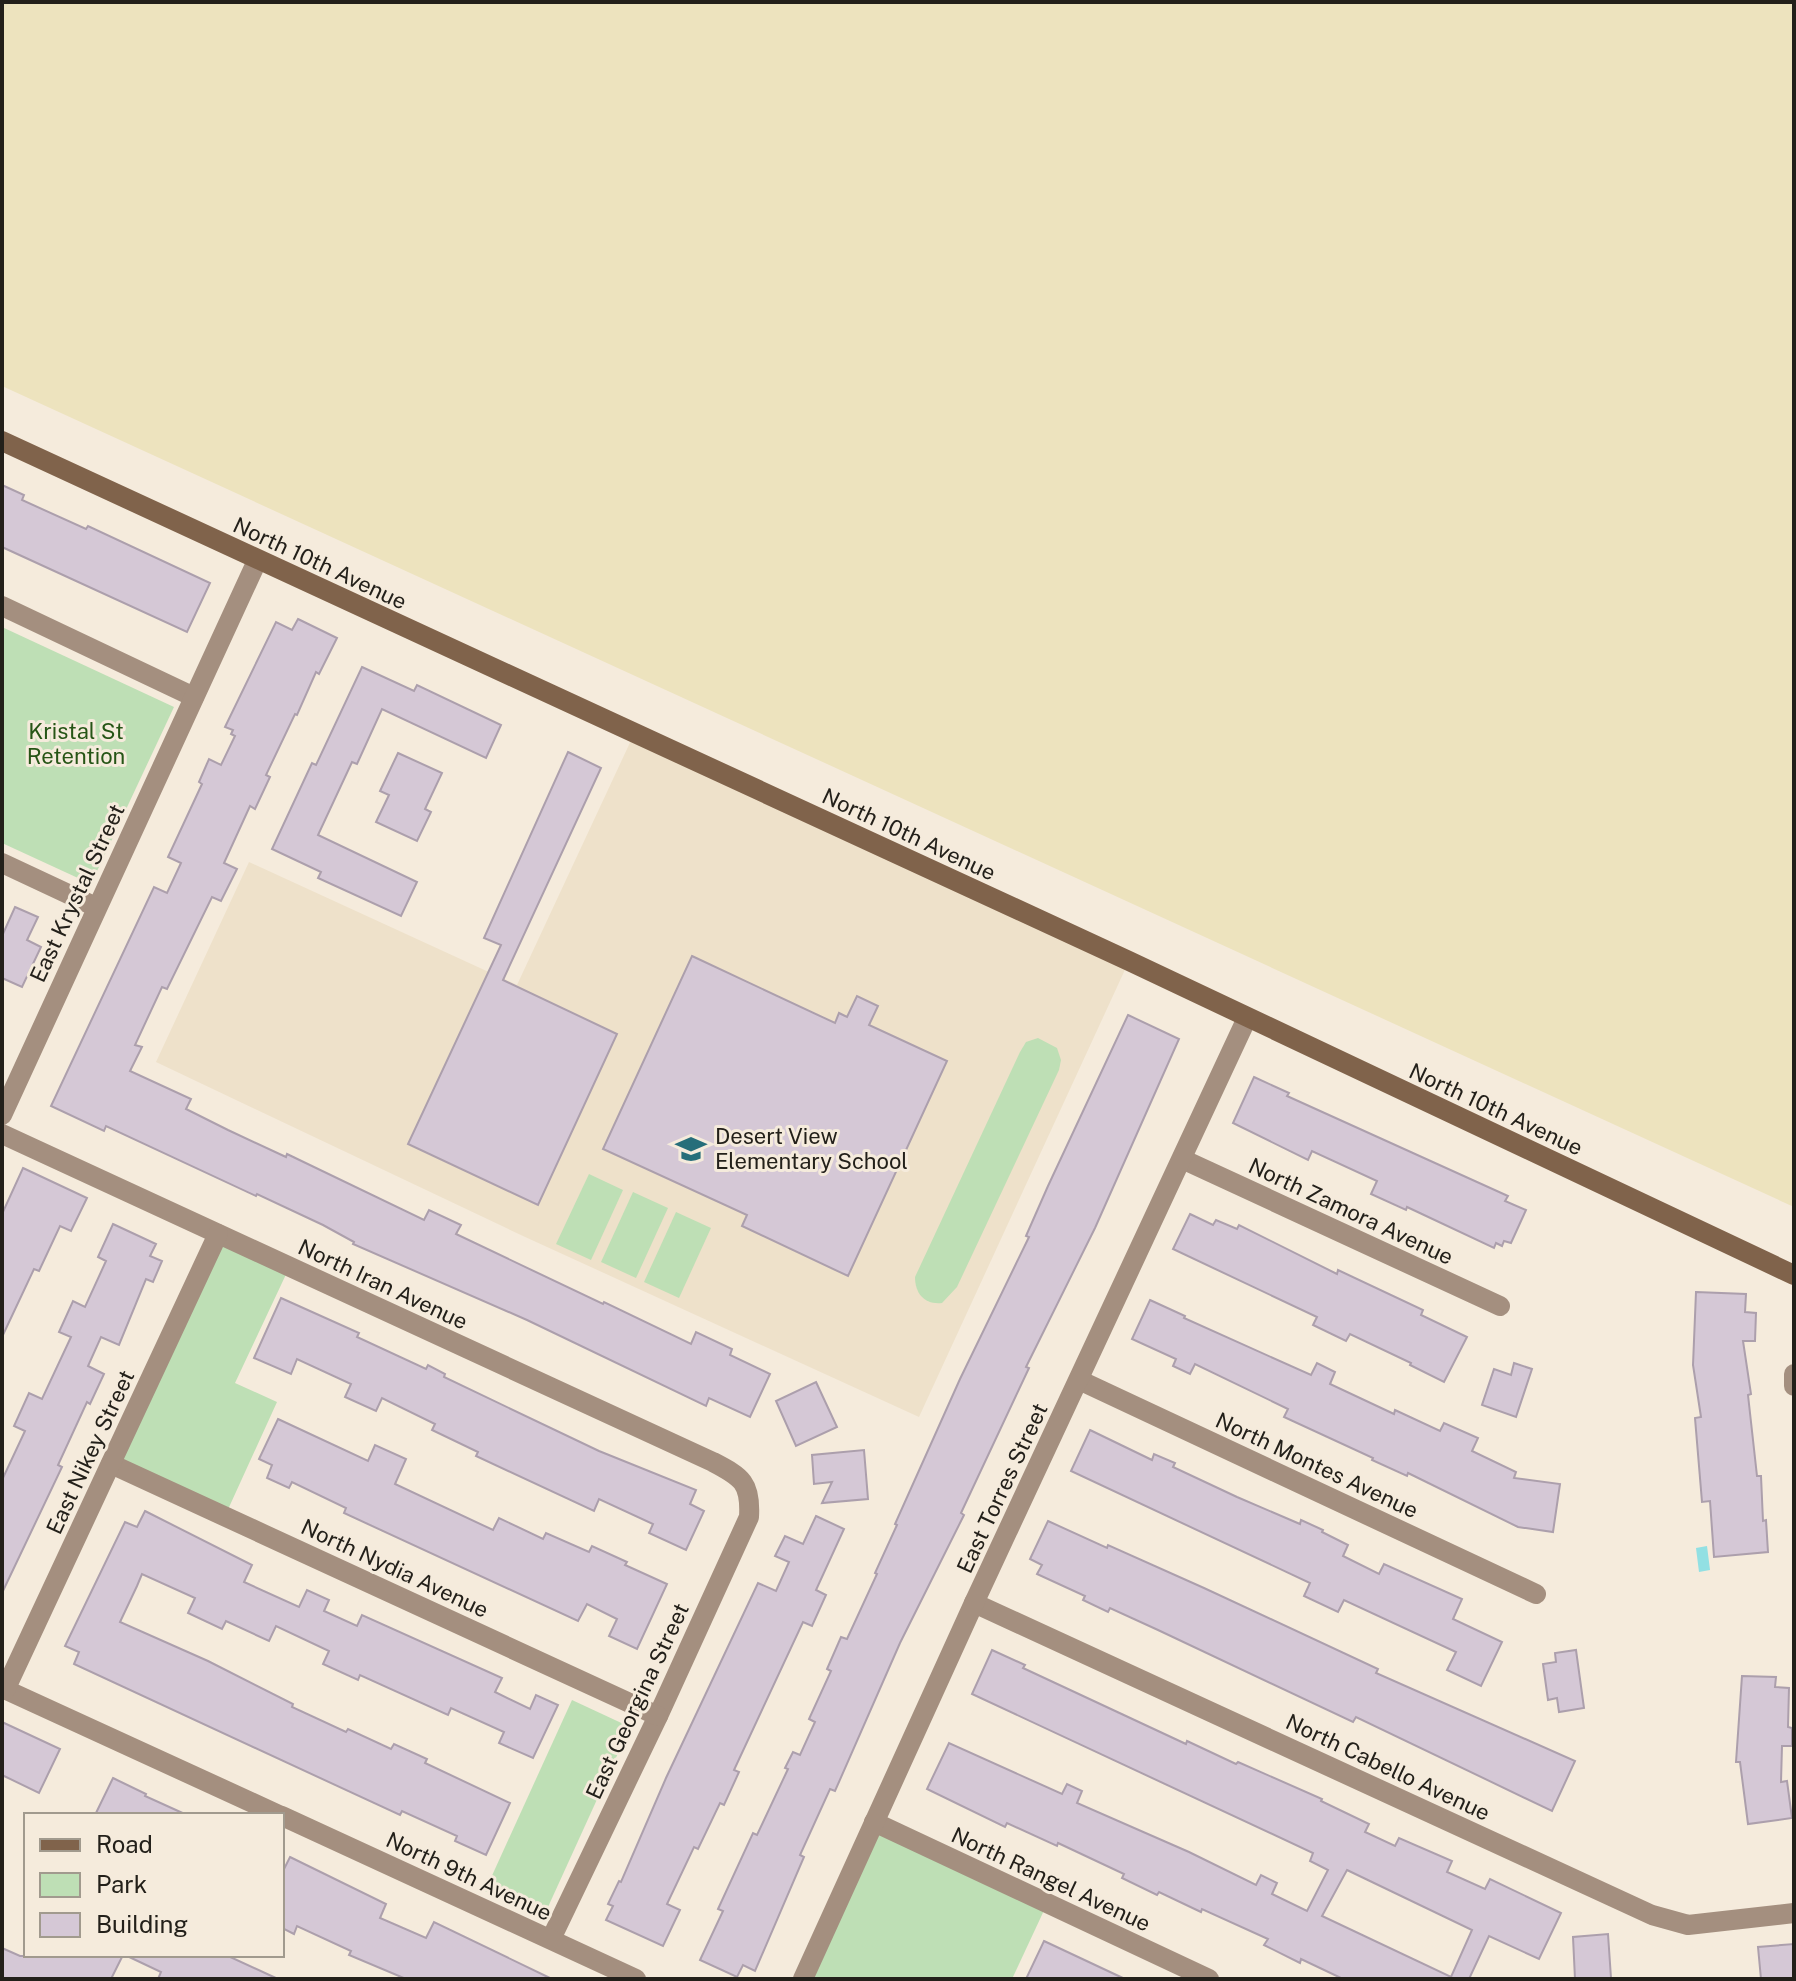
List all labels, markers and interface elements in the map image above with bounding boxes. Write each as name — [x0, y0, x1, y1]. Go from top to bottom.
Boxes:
street label: North 10th Avenue — [229, 511, 411, 615]
park label: Kristal St Retention — [27, 718, 125, 769]
street label: North 10th Avenue — [818, 782, 1000, 886]
street label: East Krystal Street — [24, 800, 130, 986]
street label: North 10th Avenue — [1405, 1057, 1587, 1161]
place label: Desert View Elementary School — [715, 1123, 908, 1174]
school or university icon: Desert View Elementary School — [674, 1132, 708, 1166]
street label: North Zamora Avenue — [1245, 1152, 1457, 1270]
street label: North Iran Avenue — [294, 1233, 472, 1335]
street label: East Nikey Street — [41, 1366, 139, 1538]
street label: East Torres Street — [951, 1399, 1053, 1577]
street label: North Montes Avenue — [1212, 1407, 1422, 1523]
street label: North Nydia Avenue — [297, 1513, 493, 1623]
street label: East Georgina Street — [580, 1599, 694, 1803]
street label: North Cabello Avenue — [1282, 1708, 1494, 1826]
legend — [24, 1813, 284, 1957]
street label: North Rangel Avenue — [947, 1821, 1155, 1937]
street label: North 9th Avenue — [382, 1826, 556, 1926]
text: Road — [96, 1830, 153, 1858]
text: Park — [96, 1870, 147, 1898]
text: Building — [96, 1910, 188, 1938]

